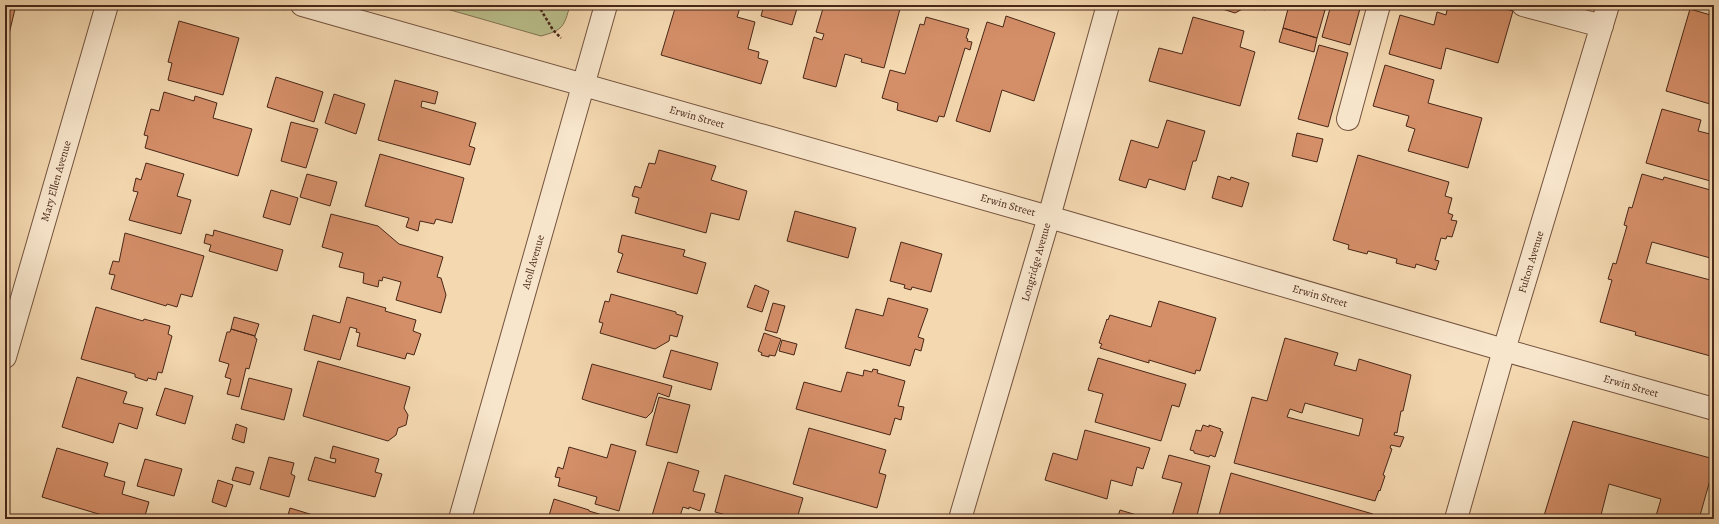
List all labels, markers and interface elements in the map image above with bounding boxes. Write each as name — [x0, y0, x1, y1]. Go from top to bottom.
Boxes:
street label: Erwin Street — [668, 102, 727, 132]
street label: Mary Ellen Avenue — [37, 139, 75, 223]
street label: Erwin Street — [979, 190, 1038, 220]
street label: Longridge Avenue — [1018, 221, 1054, 303]
street label: Fulton Avenue — [1514, 229, 1548, 295]
street label: Atoll Avenue — [518, 233, 548, 292]
street label: Erwin Street — [1291, 281, 1350, 311]
street label: Erwin Street — [1602, 371, 1661, 401]

